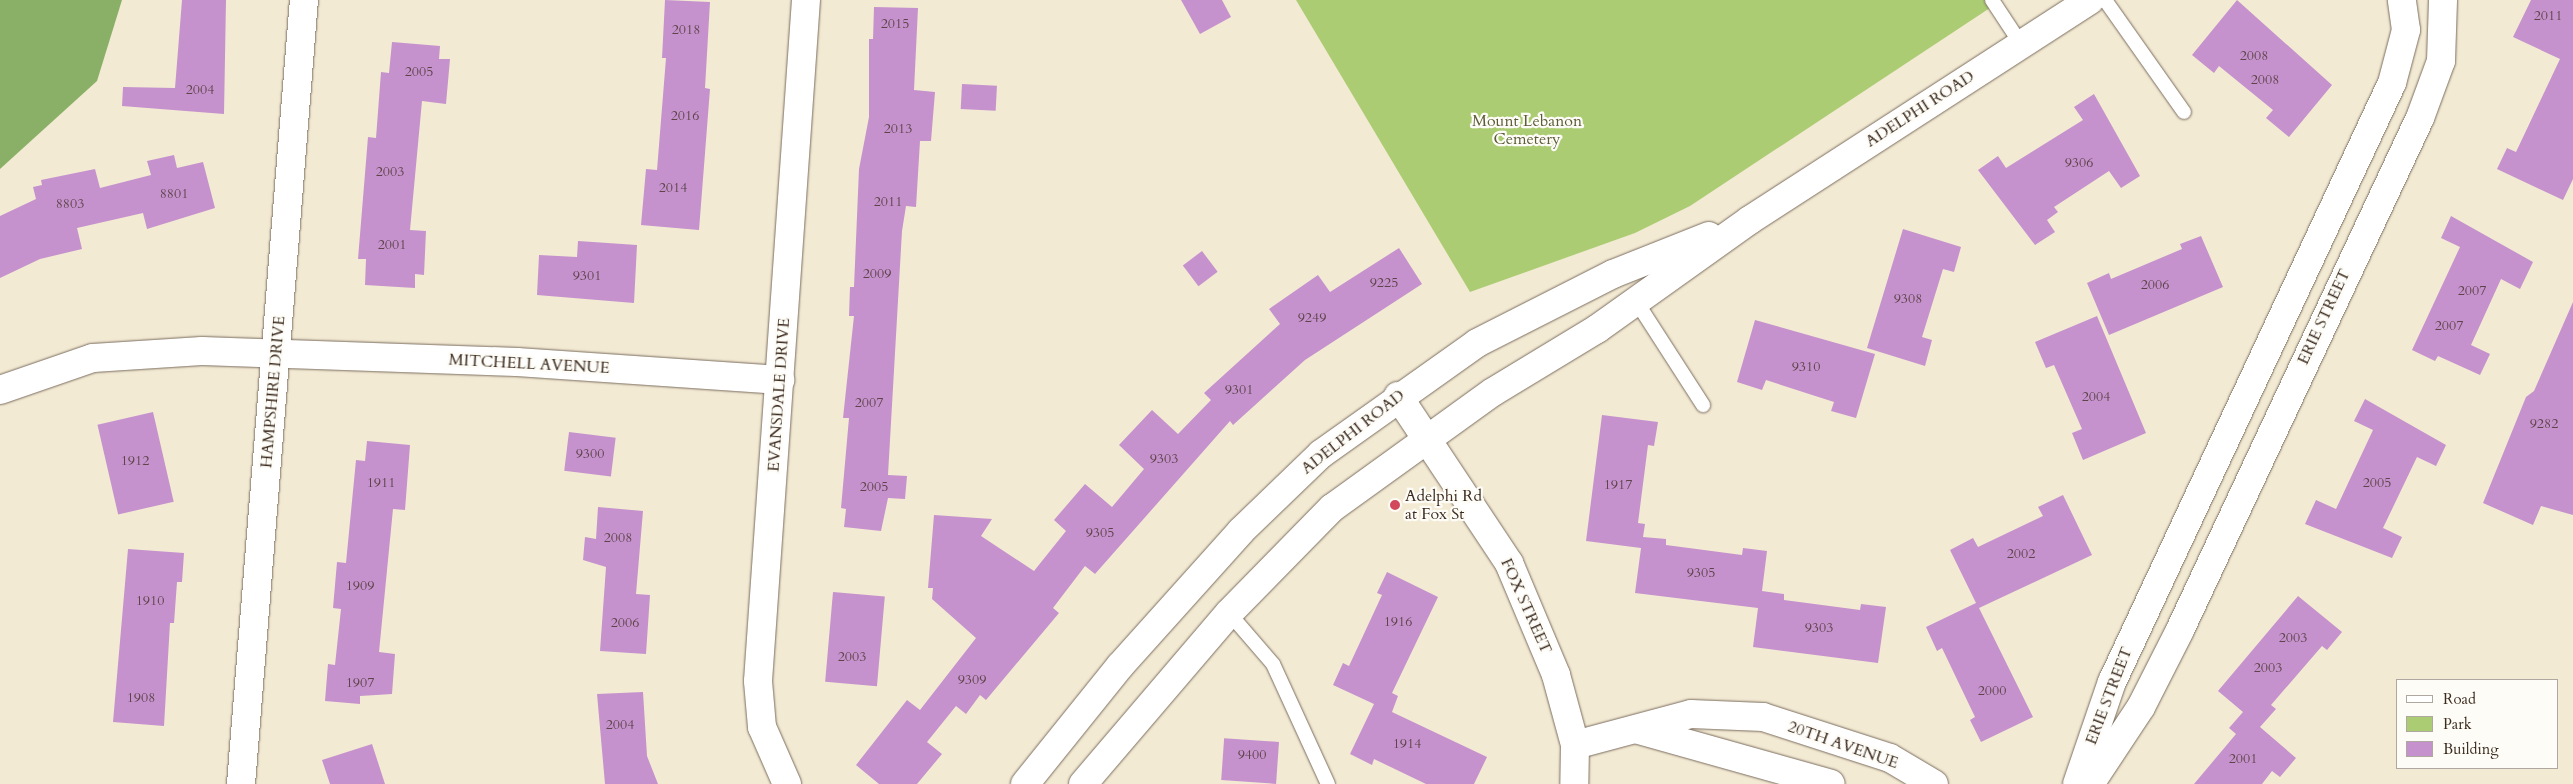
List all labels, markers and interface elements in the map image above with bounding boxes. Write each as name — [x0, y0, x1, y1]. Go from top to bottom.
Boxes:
house number: 2011 — [2534, 8, 2562, 24]
house number: 2015 — [881, 16, 909, 32]
house number: 2018 — [672, 22, 700, 38]
house number: 2008 — [2240, 48, 2268, 64]
house number: 2005 — [405, 64, 433, 80]
street label: ADELPHI ROAD — [1862, 67, 1978, 151]
house number: 2008 — [2251, 72, 2279, 88]
house number: 2004 — [186, 82, 214, 98]
house number: 2016 — [671, 108, 699, 124]
park label: Mount Lebanon Cemetery — [1472, 111, 1582, 149]
house number: 2013 — [884, 121, 912, 137]
house number: 9306 — [2065, 155, 2093, 171]
house number: 2003 — [376, 164, 404, 180]
house number: 2014 — [659, 180, 687, 196]
house number: 8801 — [160, 186, 188, 202]
house number: 2011 — [874, 194, 902, 210]
house number: 8803 — [56, 196, 84, 212]
house number: 2001 — [378, 237, 406, 253]
house number: 2009 — [863, 266, 891, 282]
street label: ERIE STREET — [2294, 266, 2354, 368]
house number: 9301 — [573, 268, 601, 284]
house number: 9225 — [1370, 275, 1398, 291]
house number: 2006 — [2141, 277, 2169, 293]
house number: 2007 — [2458, 283, 2486, 299]
house number: 9308 — [1894, 291, 1922, 307]
house number: 9249 — [1298, 310, 1326, 326]
street label: HAMPSHIRE DRIVE — [257, 315, 289, 469]
street label: EVANSDALE DRIVE — [764, 317, 794, 473]
house number: 2007 — [2435, 318, 2463, 334]
street label: MITCHELL AVENUE — [448, 350, 610, 378]
house number: 9310 — [1792, 359, 1820, 375]
house number: 9301 — [1225, 382, 1253, 398]
street label: ADELPHI ROAD — [1298, 386, 1408, 478]
house number: 2004 — [2082, 389, 2110, 405]
house number: 2007 — [855, 395, 883, 411]
house number: 9282 — [2530, 416, 2558, 432]
house number: 9300 — [576, 446, 604, 462]
house number: 9303 — [1150, 451, 1178, 467]
house number: 1912 — [121, 453, 149, 469]
house number: 1911 — [367, 475, 395, 491]
house number: 2005 — [2363, 475, 2391, 491]
house number: 1917 — [1604, 477, 1632, 493]
house number: 2005 — [860, 479, 888, 495]
place label: Adelphi Rd at Fox St — [1405, 486, 1482, 524]
marker: Adelphi Rd at Fox St — [1389, 499, 1401, 511]
house number: 9305 — [1086, 525, 1114, 541]
house number: 2008 — [604, 530, 632, 546]
house number: 2002 — [2007, 546, 2035, 562]
street label: FOX STREET — [1496, 555, 1556, 657]
house number: 9305 — [1687, 565, 1715, 581]
house number: 1909 — [346, 578, 374, 594]
house number: 1910 — [136, 593, 164, 609]
house number: 1916 — [1384, 614, 1412, 630]
house number: 2006 — [611, 615, 639, 631]
house number: 9303 — [1805, 620, 1833, 636]
house number: 2003 — [2279, 630, 2307, 646]
street label: ERIE STREET — [2082, 645, 2136, 747]
house number: 2003 — [838, 649, 866, 665]
house number: 2003 — [2254, 660, 2282, 676]
house number: 9309 — [958, 672, 986, 688]
house number: 1907 — [346, 675, 374, 691]
legend — [2396, 679, 2558, 769]
house number: 2000 — [1978, 683, 2006, 699]
text: Road — [2443, 689, 2476, 709]
house number: 1908 — [127, 690, 155, 706]
text: Park — [2443, 714, 2472, 734]
house number: 2004 — [606, 717, 634, 733]
street label: 20TH AVENUE — [1785, 717, 1901, 773]
house number: 1914 — [1393, 736, 1421, 752]
text: Building — [2443, 739, 2499, 759]
house number: 9400 — [1238, 747, 1266, 763]
house number: 2001 — [2229, 751, 2257, 767]

